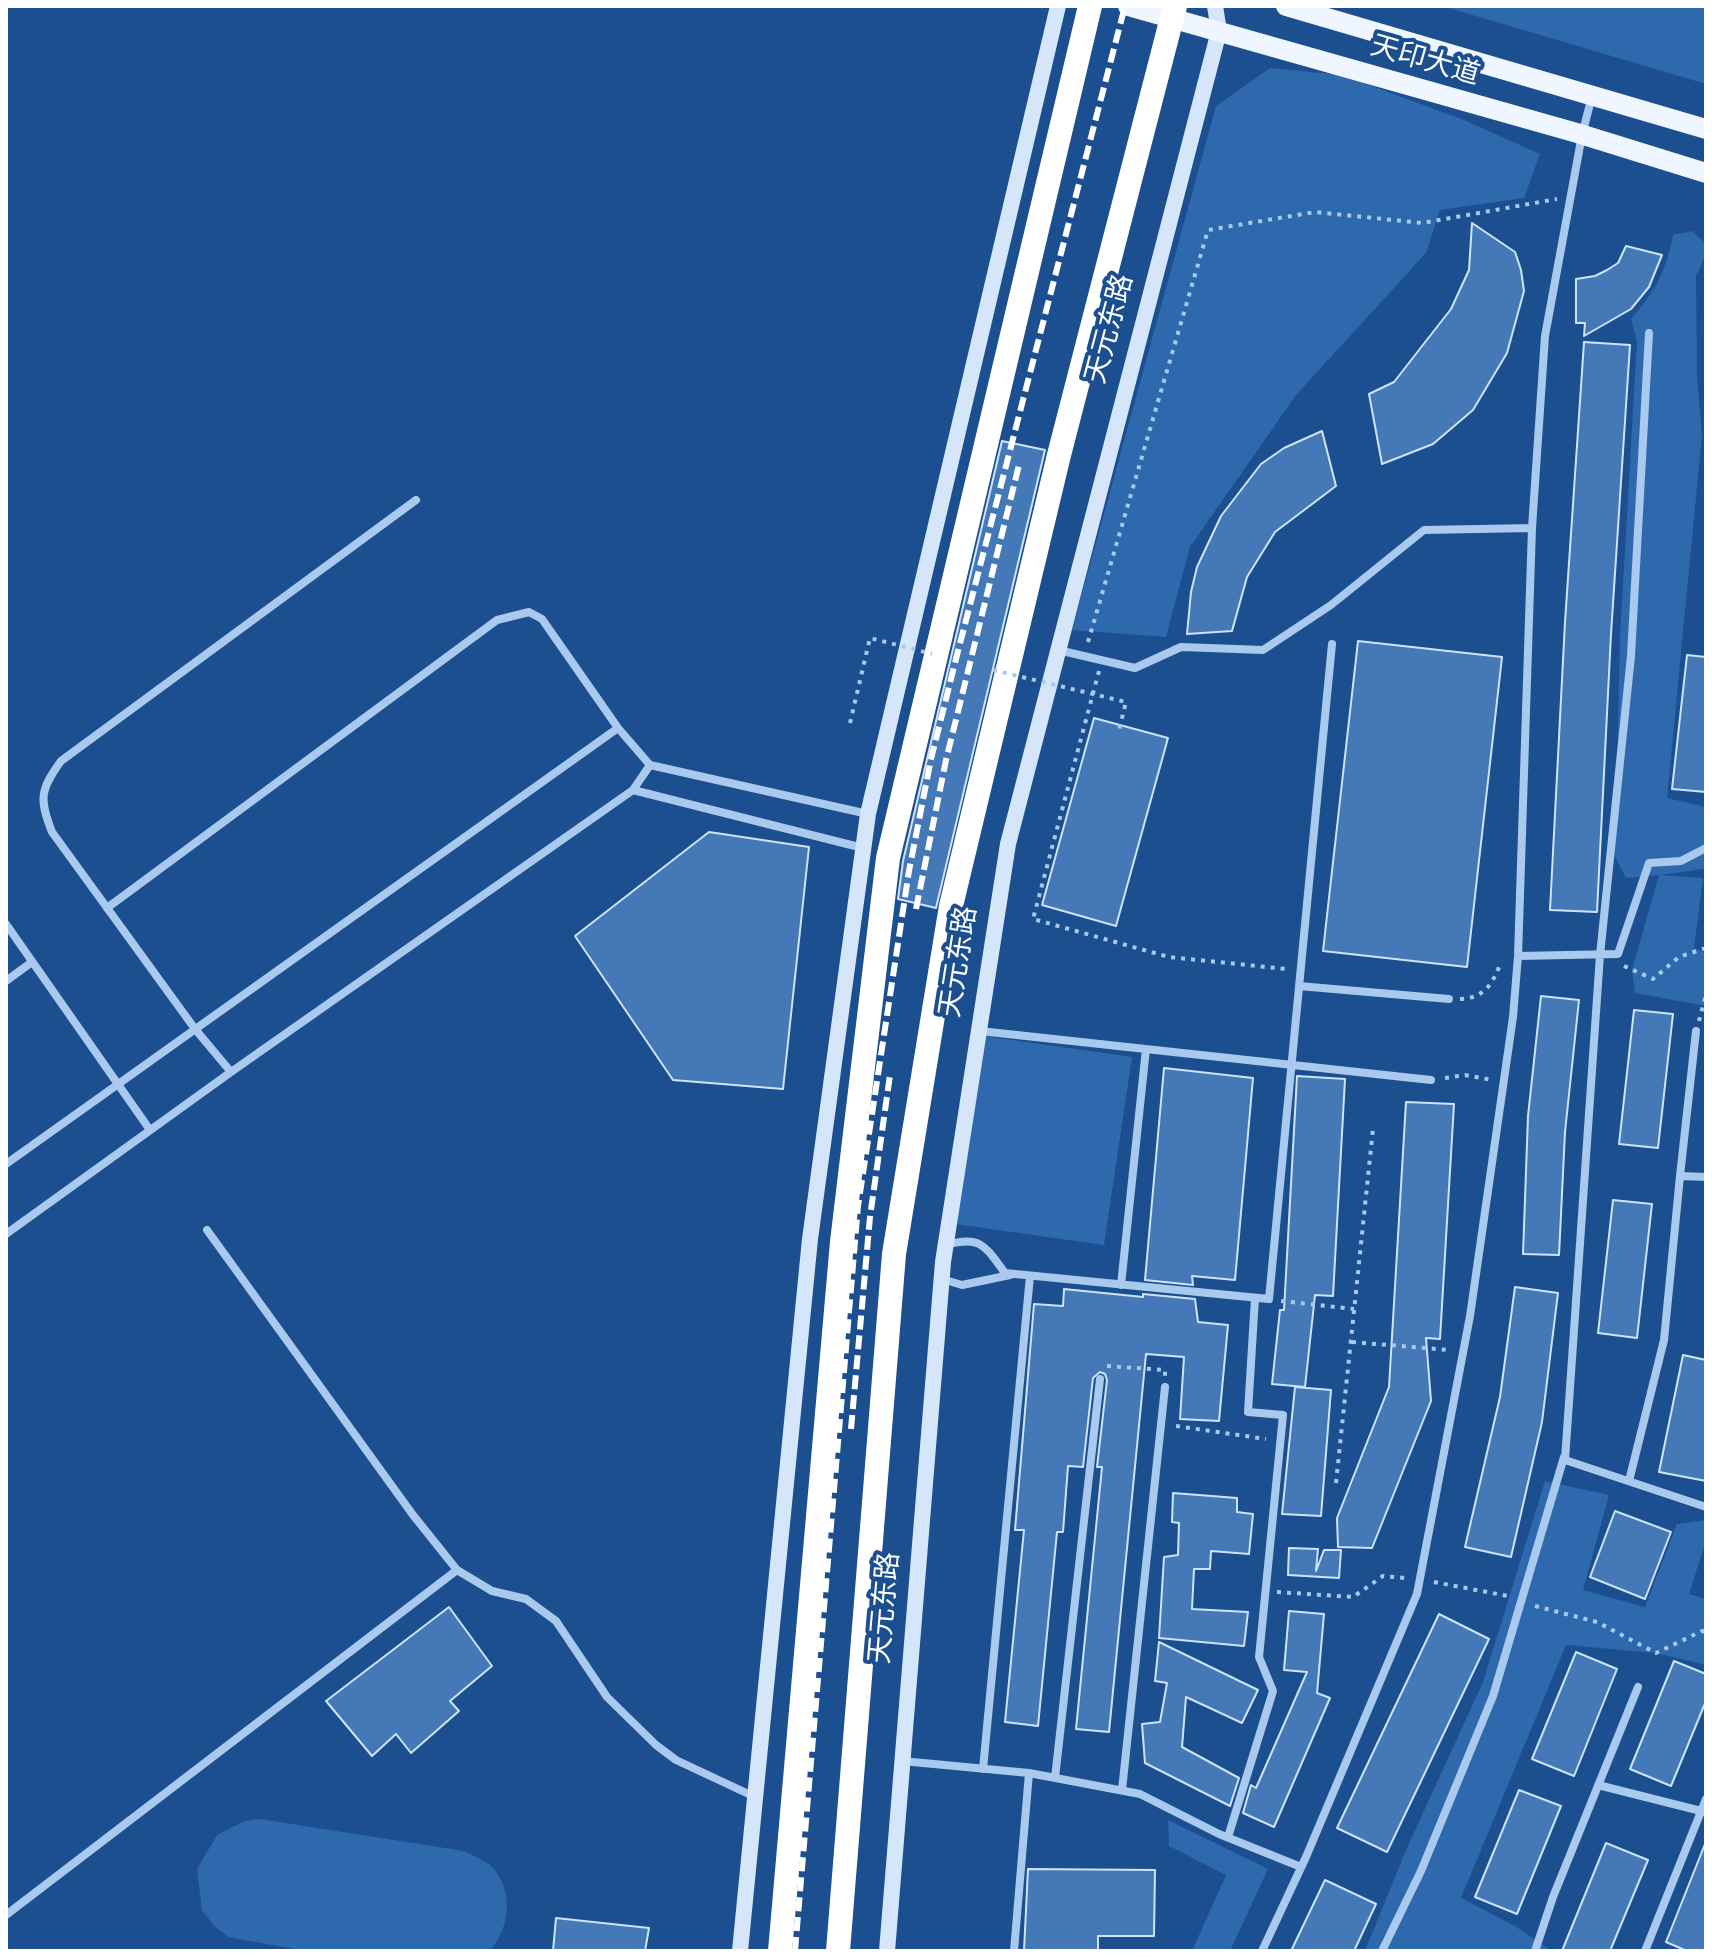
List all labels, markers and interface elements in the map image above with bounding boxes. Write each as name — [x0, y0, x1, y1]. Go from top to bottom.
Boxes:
street label: 天印大道 — [1367, 29, 1483, 93]
street label: 天元东路 — [1079, 271, 1141, 387]
street label: 天元东路 — [934, 904, 984, 1020]
street label: 天元东路 — [863, 1551, 907, 1665]

